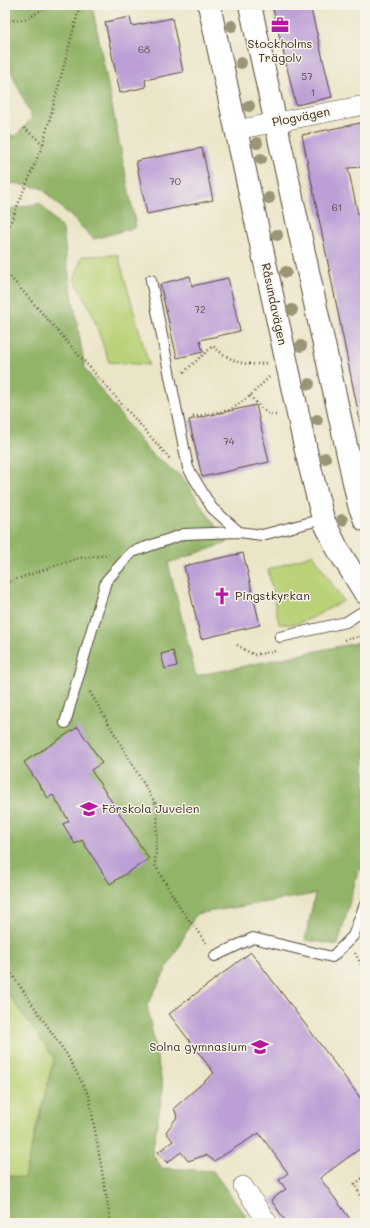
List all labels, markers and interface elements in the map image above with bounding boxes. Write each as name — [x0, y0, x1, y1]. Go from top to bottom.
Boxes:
office icon: Stockholms Trägolv — [270, 15, 290, 35]
place label: Stockholms Trägolv — [248, 35, 313, 65]
house number: 68 — [138, 42, 150, 56]
house number: 57 — [301, 69, 313, 83]
house number: 1 — [311, 85, 315, 99]
street label: Plogvägen — [270, 103, 331, 129]
house number: 70 — [169, 174, 181, 188]
house number: 61 — [332, 200, 342, 214]
street label: Råsundavägen — [258, 261, 292, 346]
house number: 72 — [194, 302, 206, 316]
house number: 74 — [223, 434, 235, 448]
church icon: Pingstkyrkan — [212, 586, 232, 606]
place label: Pingstkyrkan — [235, 587, 310, 603]
school or university icon: Förskola Juvelen — [79, 799, 99, 819]
place label: Förskola Juvelen — [102, 800, 200, 816]
school or university icon: Solna gymnasium — [250, 1037, 270, 1057]
place label: Solna gymnasium — [150, 1038, 247, 1054]

